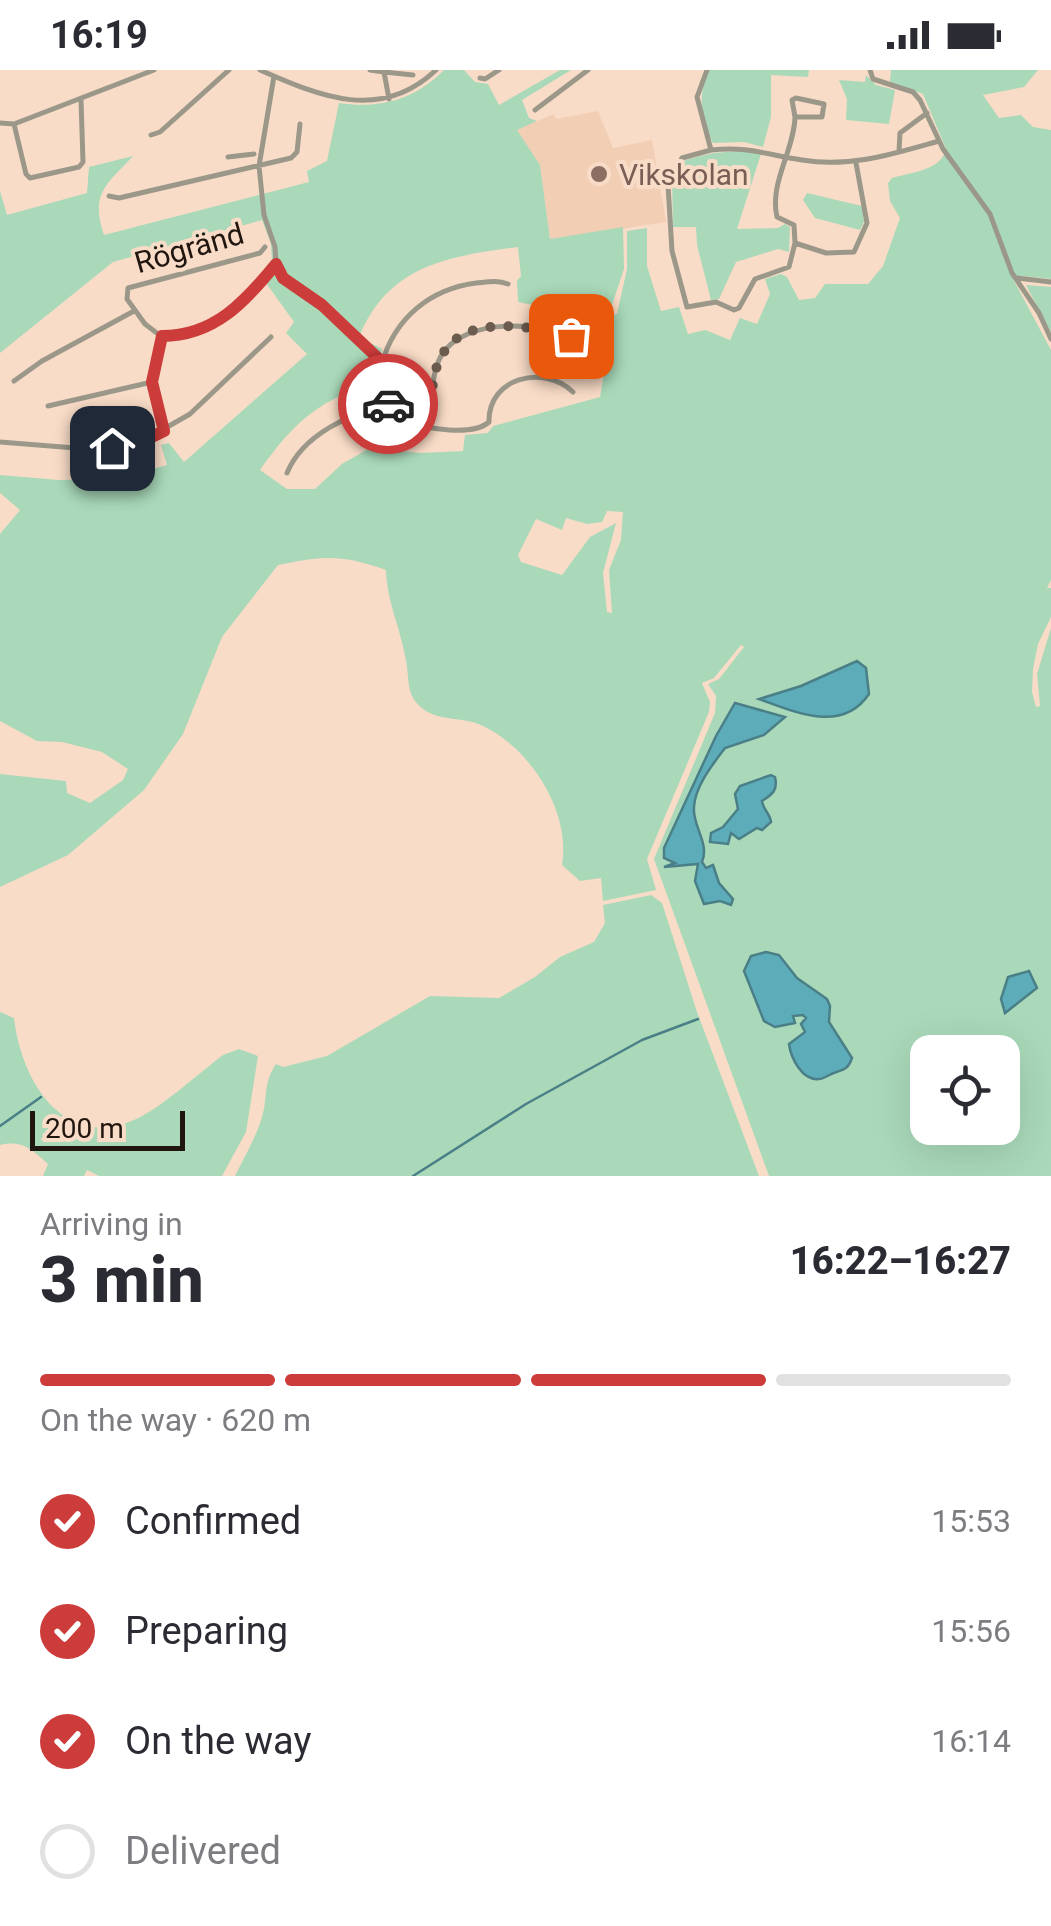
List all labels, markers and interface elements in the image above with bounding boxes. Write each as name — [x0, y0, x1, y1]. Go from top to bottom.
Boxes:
text: 16:19 — [50, 13, 148, 57]
place label: Vikskolan — [619, 157, 749, 192]
marker: Vikskolan — [588, 163, 610, 185]
street label: Rögränd — [130, 216, 248, 280]
pin — [529, 294, 614, 379]
icon: bag — [544, 309, 599, 364]
courier — [338, 354, 438, 454]
icon: car — [361, 377, 416, 432]
pin — [70, 406, 155, 491]
icon: home — [85, 421, 140, 476]
map controls — [910, 1035, 1020, 1145]
button: locate — [910, 1035, 1020, 1145]
scale bar — [30, 1106, 185, 1150]
text: 200 m — [45, 1112, 124, 1145]
text: Arriving in — [40, 1205, 183, 1243]
text: 16:22–16:27 — [790, 1239, 1011, 1283]
text: 3 min — [40, 1242, 204, 1318]
text: On the way · 620 m — [40, 1401, 311, 1439]
icon: check — [40, 1494, 95, 1549]
text: Confirmed — [125, 1499, 301, 1543]
text: 15:53 — [931, 1502, 1011, 1540]
icon: check — [40, 1604, 95, 1659]
text: Preparing — [125, 1609, 288, 1653]
text: 15:56 — [931, 1612, 1011, 1650]
icon: check — [40, 1714, 95, 1769]
text: On the way — [125, 1719, 311, 1763]
text: 16:14 — [931, 1722, 1011, 1760]
text: Delivered — [125, 1829, 281, 1873]

